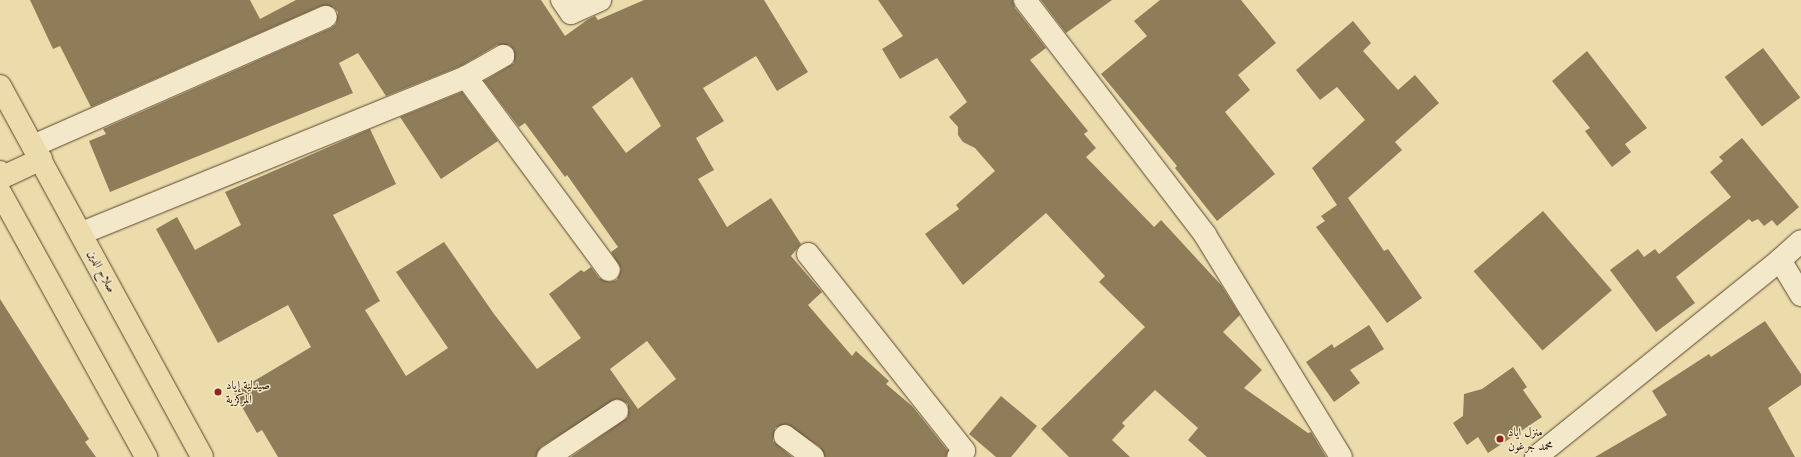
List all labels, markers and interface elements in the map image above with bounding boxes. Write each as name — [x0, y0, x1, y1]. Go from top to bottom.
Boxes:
street label: صلاح الدين — [85, 247, 119, 295]
place label: صيدلية إياد المركزية — [226, 378, 270, 406]
marker: صيدلية إياد المركزية — [213, 387, 223, 397]
place label: منزل اياد محمد جرغون — [1508, 425, 1553, 453]
marker: منزل اياد محمد جرغون — [1495, 434, 1505, 444]

